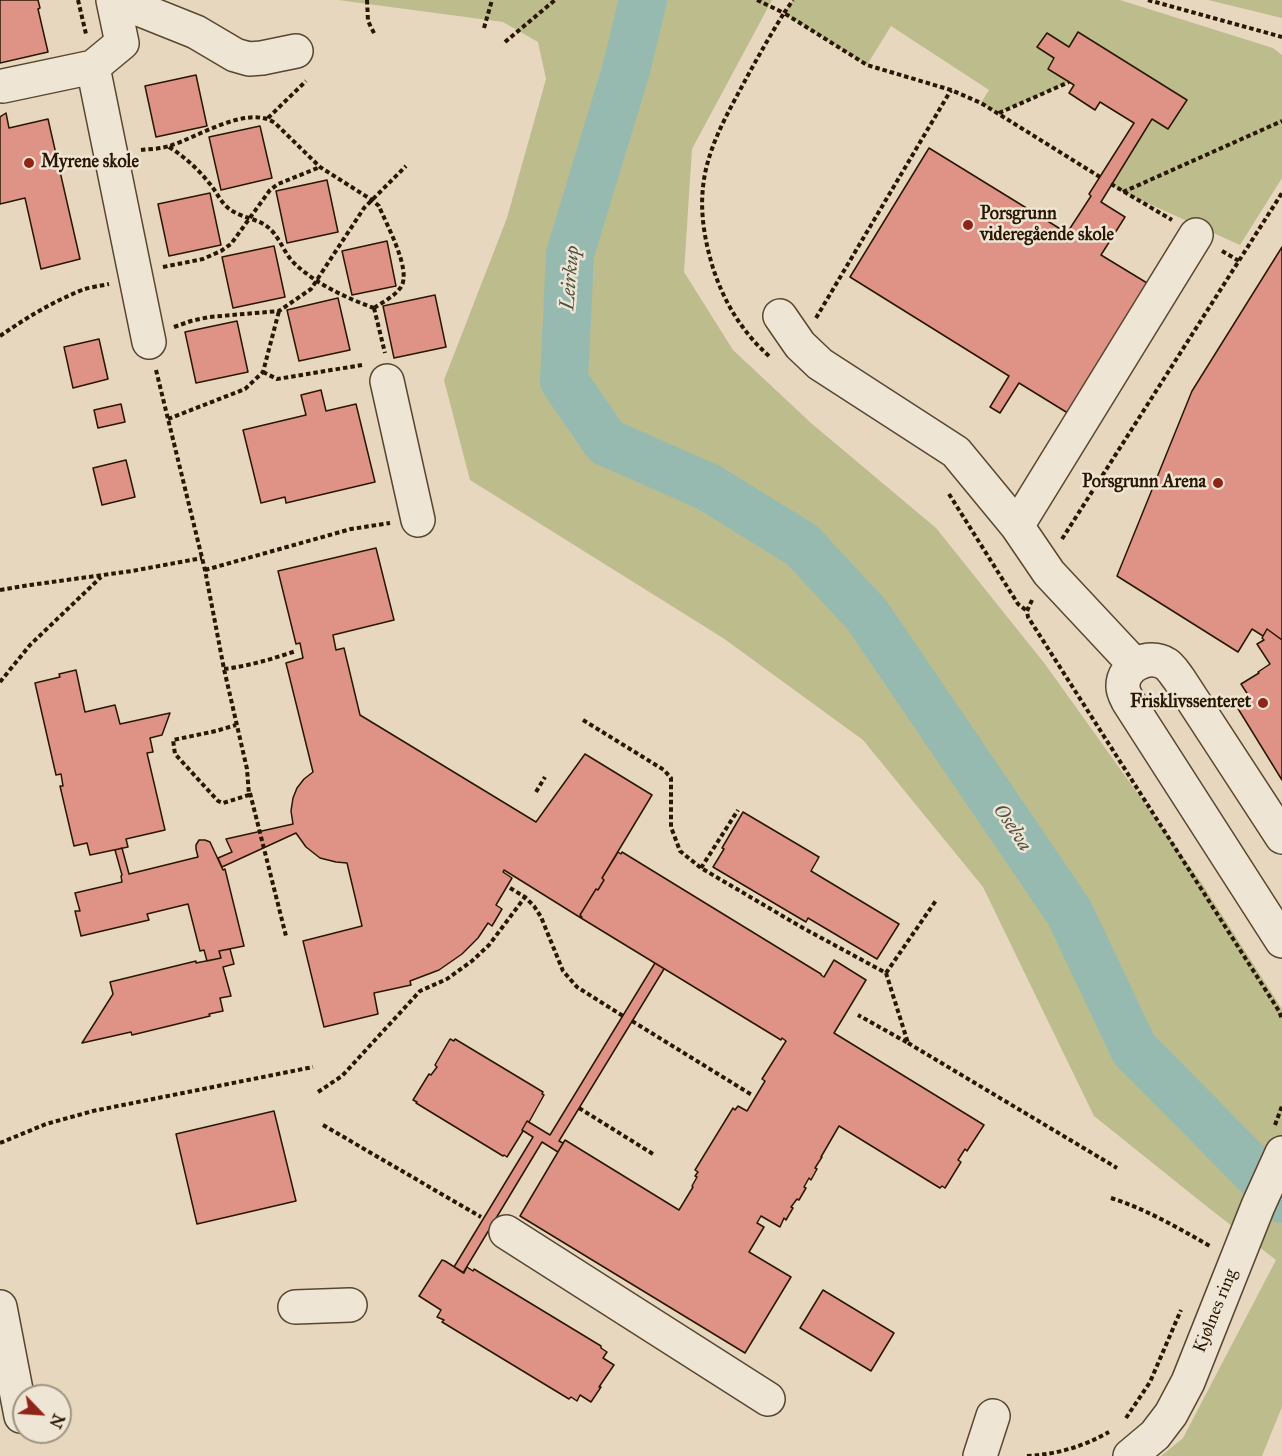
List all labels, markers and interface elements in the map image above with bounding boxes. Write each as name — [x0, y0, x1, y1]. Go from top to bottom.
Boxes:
place label: Myrene skole — [41, 152, 139, 174]
marker: Myrene skole — [22, 156, 36, 170]
place label: Porsgrunn videregående skole — [980, 204, 1114, 246]
marker: Porsgrunn videregående skole — [961, 218, 975, 232]
water label: Leirkup — [556, 245, 586, 311]
place label: Porsgrunn Arena — [1082, 472, 1206, 494]
marker: Porsgrunn Arena — [1211, 476, 1225, 490]
place label: Frisklivssenteret — [1130, 692, 1251, 714]
marker: Frisklivssenteret — [1256, 696, 1270, 710]
water label: Oselva — [987, 800, 1037, 856]
street label: Kjølnes ring — [1189, 1266, 1243, 1356]
north arrow — [12, 1384, 72, 1444]
text: N — [45, 1411, 68, 1431]

